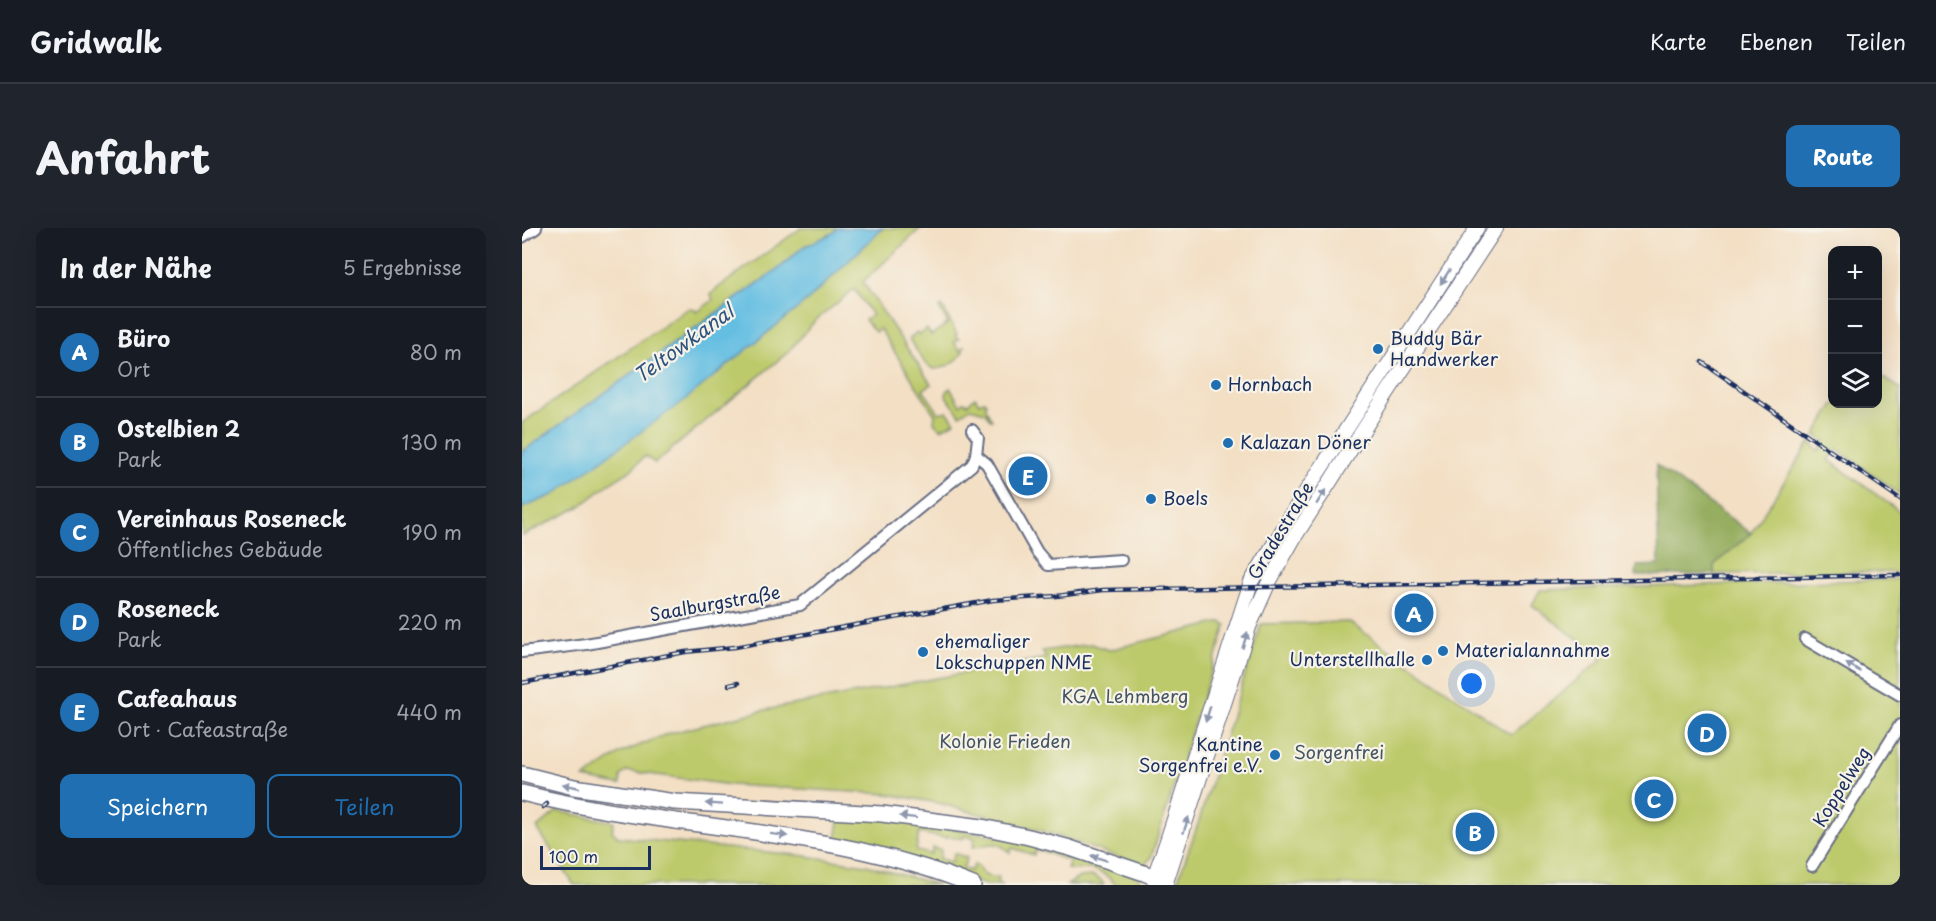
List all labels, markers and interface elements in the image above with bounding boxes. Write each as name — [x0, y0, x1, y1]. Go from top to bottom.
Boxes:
text: Gridwalk — [30, 20, 162, 63]
text: Karte — [1650, 25, 1707, 57]
text: Ebenen — [1740, 25, 1813, 57]
text: Teilen — [1846, 25, 1906, 57]
text: Anfahrt — [36, 125, 210, 188]
button: Route — [1786, 125, 1900, 187]
map controls — [1828, 246, 1882, 408]
button: + — [1828, 246, 1882, 300]
text: In der Nähe — [60, 248, 212, 287]
text: 5 Ergebnisse — [343, 252, 462, 282]
one-way arrow — [1439, 268, 1451, 284]
water label: Teltowkanal — [627, 295, 742, 390]
button: − — [1828, 300, 1882, 354]
text: Büro — [117, 321, 170, 354]
place label: Buddy Bär Handwerker — [1390, 324, 1499, 372]
text: A — [72, 337, 87, 367]
text: 80 m — [410, 337, 462, 367]
marker: Buddy Bär Handwerker — [1371, 342, 1385, 356]
text: Ort — [117, 354, 150, 384]
button: layers — [1828, 354, 1882, 408]
place label: Hornbach — [1228, 370, 1312, 397]
marker: Hornbach — [1209, 378, 1223, 392]
text: Ostelbien 2 — [117, 411, 240, 444]
text: B — [73, 427, 86, 457]
text: 130 m — [402, 427, 462, 457]
place label: Kalazan Döner — [1240, 428, 1372, 455]
marker: Kalazan Döner — [1221, 436, 1235, 450]
text: Park — [117, 444, 162, 474]
pin: E — [1008, 454, 1048, 498]
street label: Gradestraße — [1240, 476, 1320, 584]
place label: Boels — [1163, 484, 1208, 511]
one-way arrow — [1315, 489, 1326, 505]
marker: Boels — [1144, 492, 1158, 506]
text: Vereinhaus Roseneck — [117, 501, 346, 534]
text: C — [72, 517, 87, 547]
text: 190 m — [403, 517, 462, 547]
text: Öffentliches Gebäude — [117, 534, 323, 564]
street label: Saalburgstraße — [647, 578, 782, 627]
pin: A — [1394, 590, 1434, 636]
text: Roseneck — [117, 591, 220, 624]
text: D — [72, 607, 87, 637]
text: 220 m — [398, 607, 462, 637]
text: Park — [117, 624, 162, 654]
place label: ehemaliger Lokschuppen NME — [935, 627, 1093, 675]
one-way arrow — [1241, 631, 1250, 649]
place label: Materialannahme — [1455, 636, 1610, 663]
marker: Materialannahme — [1436, 644, 1450, 658]
marker: ehemaliger Lokschuppen NME — [916, 645, 930, 659]
place label: Unterstellhalle — [1289, 645, 1415, 672]
marker: Unterstellhalle — [1420, 653, 1434, 667]
one-way arrow — [1845, 661, 1861, 672]
your location — [1457, 669, 1486, 698]
text: Cafeahaus — [117, 681, 237, 714]
park label: KGA Lehmberg — [1062, 682, 1188, 709]
text: E — [73, 697, 86, 727]
text: 440 m — [397, 697, 462, 727]
one-way arrow — [1203, 705, 1212, 723]
pin: D — [1688, 710, 1726, 756]
text: Ort · Cafeastraße — [117, 714, 288, 744]
park label: Kolonie Frieden — [939, 727, 1071, 754]
place label: Kantine Sorgenfrei e.V. — [1138, 730, 1263, 778]
park label: Sorgenfrei — [1294, 738, 1384, 765]
street label: Koppelweg — [1805, 741, 1876, 832]
marker: Kantine Sorgenfrei e.V. — [1268, 748, 1282, 762]
button: Speichern — [60, 774, 255, 838]
button: Teilen — [267, 774, 462, 838]
pin: C — [1634, 776, 1674, 822]
one-way arrow — [561, 781, 580, 790]
one-way arrow — [704, 799, 723, 809]
pin: B — [1456, 810, 1494, 854]
one-way arrow — [899, 812, 918, 821]
one-way arrow — [1182, 816, 1191, 834]
one-way arrow — [770, 830, 789, 839]
scale bar — [540, 843, 651, 870]
text: 100 m — [549, 844, 598, 868]
one-way arrow — [1090, 852, 1108, 862]

